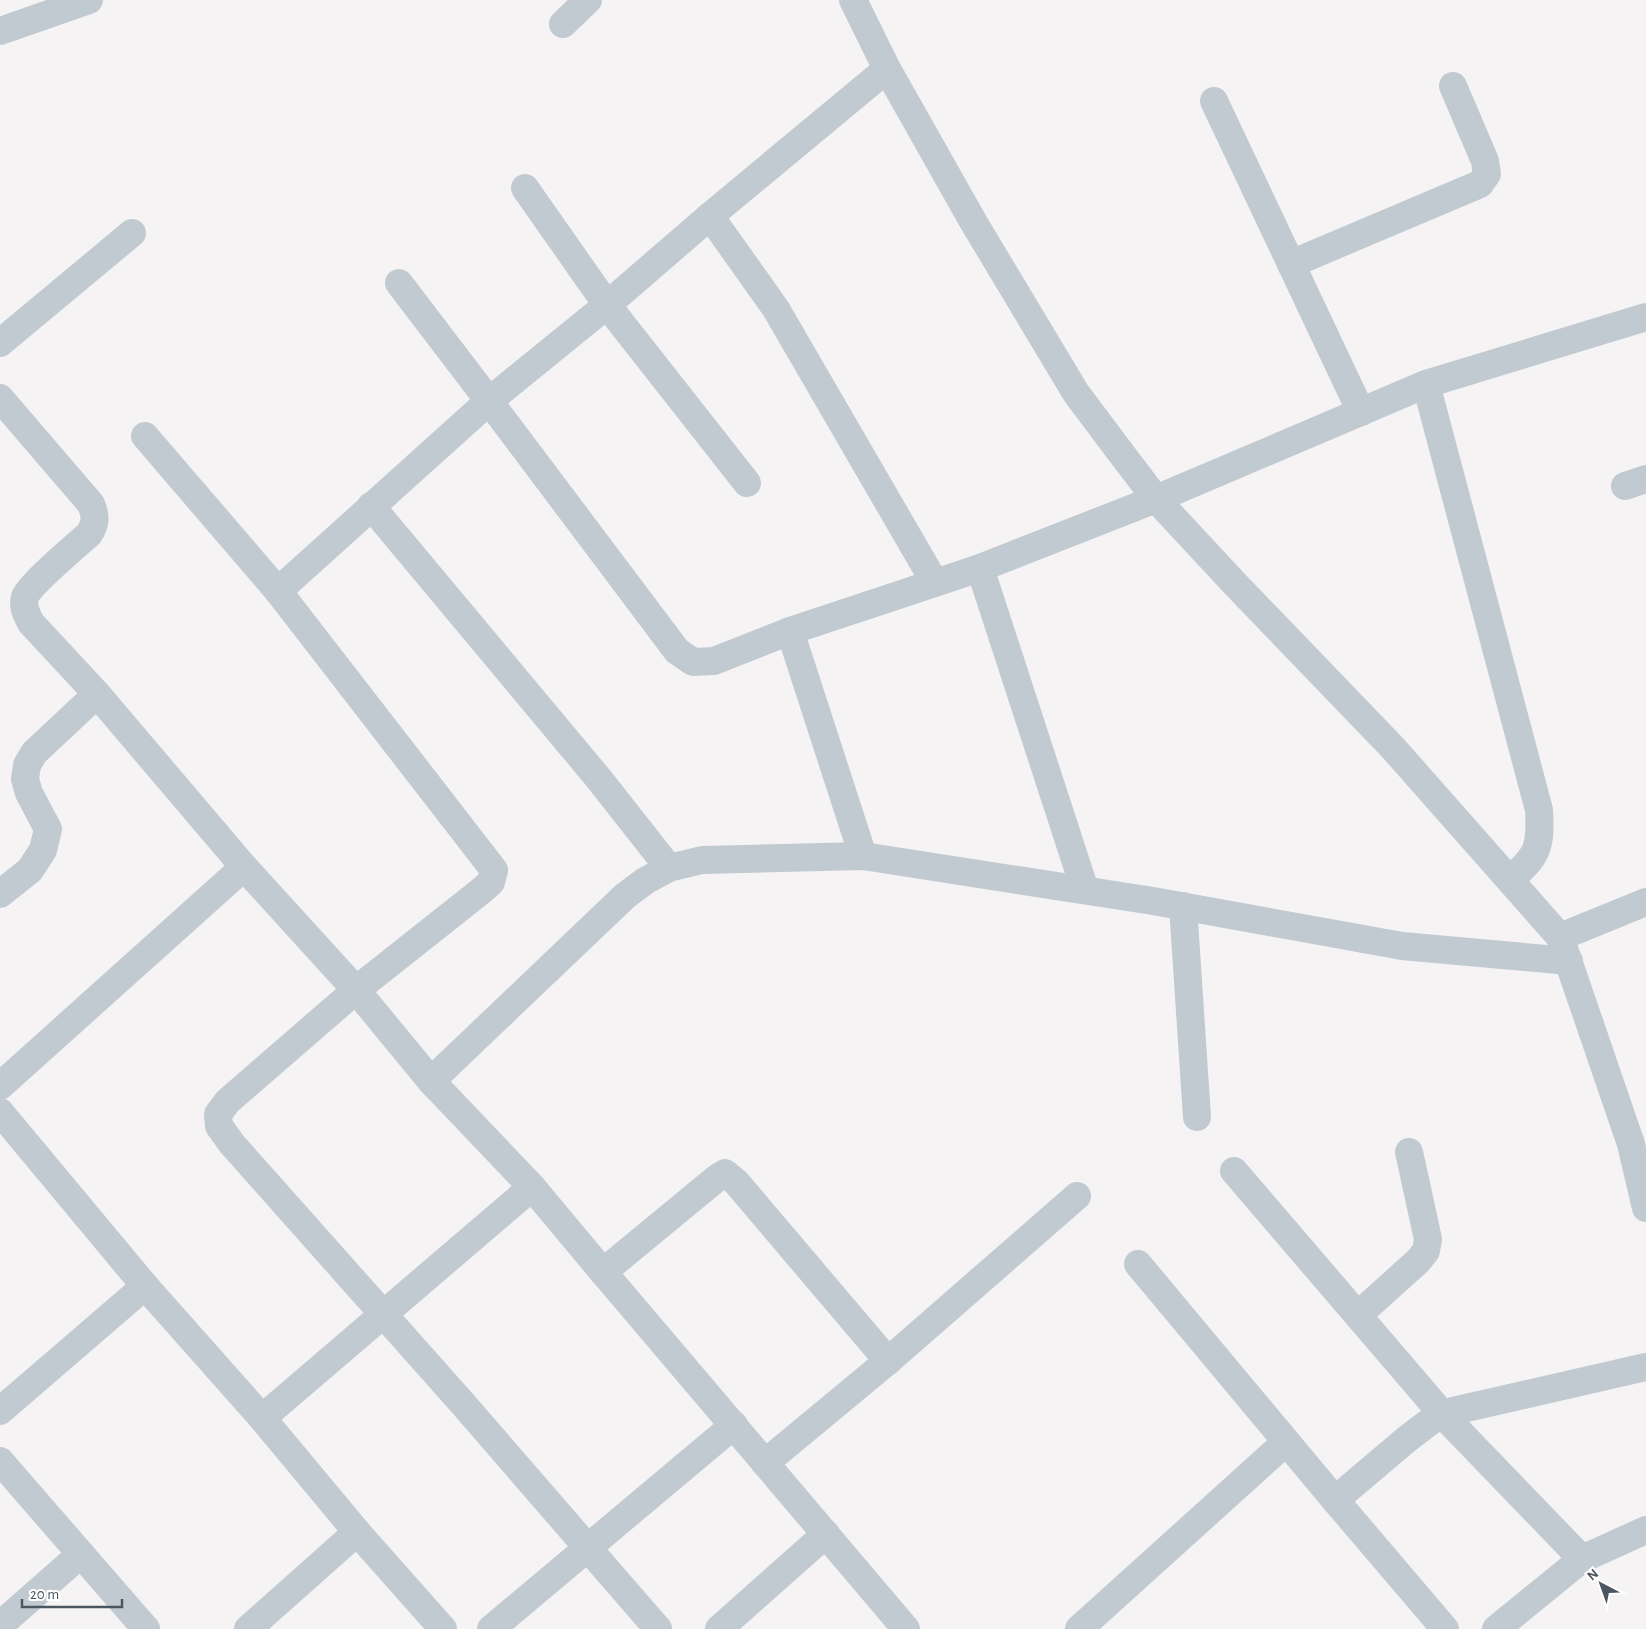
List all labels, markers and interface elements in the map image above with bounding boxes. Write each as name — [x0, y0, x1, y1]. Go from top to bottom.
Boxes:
north arrow — [1576, 1559, 1626, 1609]
text: N — [1585, 1566, 1601, 1583]
scale bar — [22, 1576, 122, 1608]
text: 20 m — [30, 1587, 59, 1602]

